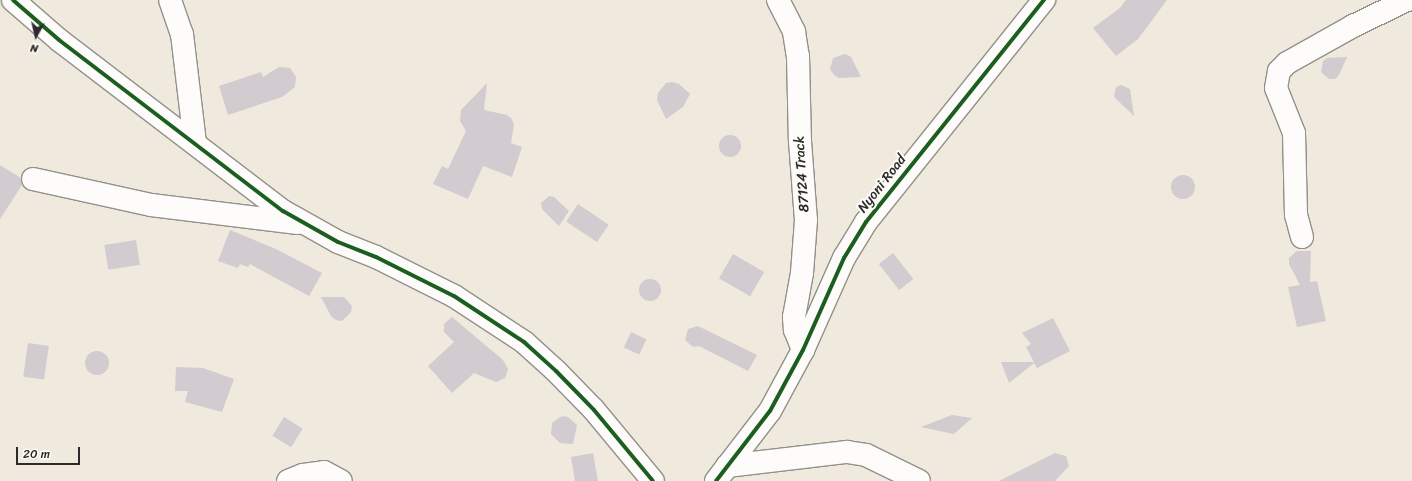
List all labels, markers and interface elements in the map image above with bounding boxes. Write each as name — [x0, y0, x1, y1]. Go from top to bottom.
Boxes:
north arrow — [16, 16, 56, 56]
text: N — [29, 38, 39, 58]
street label: 87124 Track — [791, 135, 813, 213]
street label: Nyoni Road — [854, 152, 910, 216]
scale bar — [18, 439, 82, 465]
text: 20 m — [23, 443, 50, 465]

